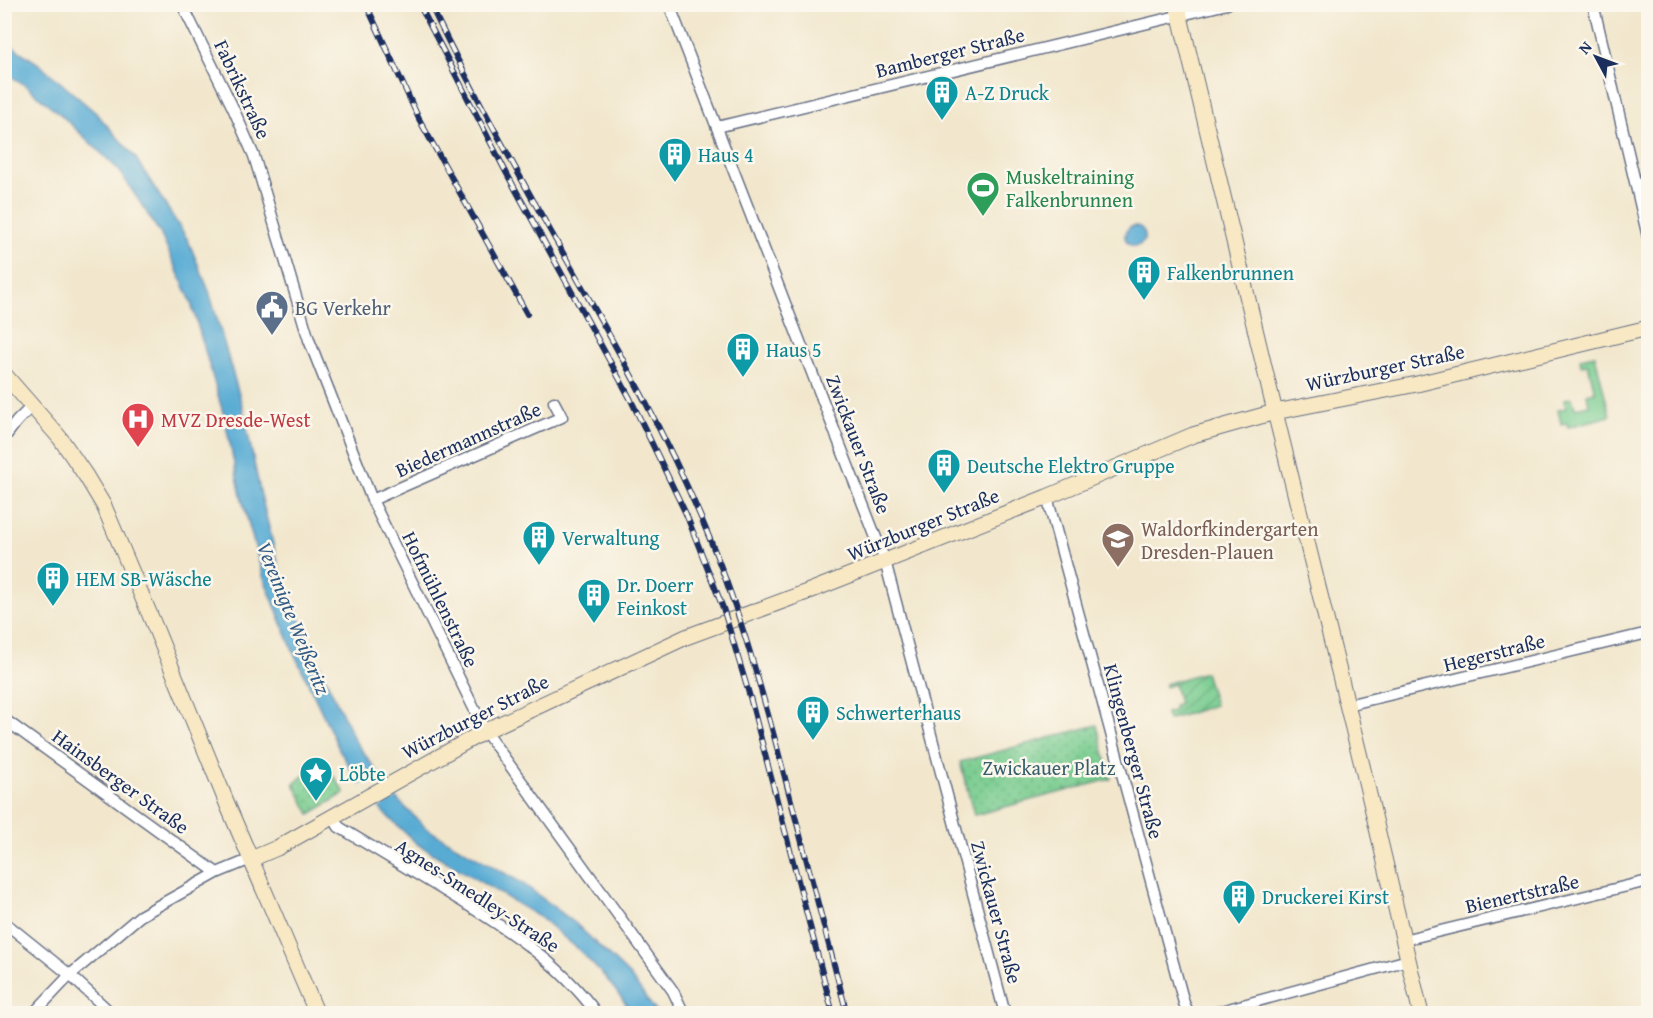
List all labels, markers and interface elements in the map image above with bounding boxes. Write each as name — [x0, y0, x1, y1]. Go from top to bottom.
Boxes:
street label: Bamberger Straße — [872, 19, 1028, 85]
north arrow — [1566, 27, 1626, 87]
street label: Fabrikstraße — [207, 35, 279, 143]
text: N — [1572, 35, 1597, 59]
building icon: A-Z Druck — [924, 74, 960, 121]
place label: A-Z Druck — [965, 78, 1050, 107]
building icon: Haus 4 — [657, 136, 693, 183]
place label: Haus 4 — [698, 140, 754, 169]
place label: Muskeltraining Falkenbrunnen — [1006, 162, 1134, 214]
sports icon: Muskeltraining Falkenbrunnen — [965, 170, 1001, 217]
building icon: Falkenbrunnen — [1126, 254, 1162, 301]
place label: Falkenbrunnen — [1167, 258, 1294, 287]
public building icon: BG Verkehr — [254, 289, 290, 336]
place label: BG Verkehr — [295, 293, 391, 322]
building icon: Haus 5 — [725, 331, 761, 378]
place label: Haus 5 — [766, 335, 822, 364]
street label: Würzburger Straße — [1303, 336, 1467, 398]
street label: Zwickauer Straße — [819, 370, 899, 518]
street label: Biedermannstraße — [391, 394, 545, 484]
hospital icon: MVZ Dresde-West — [120, 401, 156, 448]
place label: MVZ Dresde-West — [161, 405, 310, 434]
building icon: Deutsche Elektro Gruppe — [926, 447, 962, 494]
place label: Deutsche Elektro Gruppe — [967, 451, 1175, 480]
street label: Würzburger Straße — [843, 480, 1003, 568]
place label: Waldorfkindergarten Dresden-Plauen — [1141, 514, 1318, 566]
building icon: Verwaltung — [521, 519, 557, 566]
school or university icon: Waldorfkindergarten Dresden-Plauen — [1100, 521, 1136, 568]
place label: Verwaltung — [562, 523, 660, 552]
street label: Hofmühlenstraße — [396, 526, 486, 672]
water label: Vereinigte Weißeritz — [249, 537, 339, 699]
building icon: HEM SB-Wäsche — [35, 560, 71, 607]
place label: HEM SB-Wäsche — [76, 564, 212, 593]
place label: Dr. Doerr Feinkost — [617, 570, 693, 622]
building icon: Dr. Doerr Feinkost — [576, 577, 612, 624]
street label: Hegerstraße — [1440, 625, 1548, 679]
street label: Klingenberger Straße — [1097, 660, 1171, 842]
street label: Würzburger Straße — [396, 666, 554, 766]
building icon: Schwerterhaus — [795, 694, 831, 741]
place label: Schwerterhaus — [836, 698, 961, 727]
street label: Hainsberger Straße — [47, 721, 195, 841]
park label: Zwickauer Platz — [982, 753, 1116, 782]
place icon: Löbte — [298, 755, 334, 802]
place label: Löbte — [339, 759, 386, 788]
street label: Agnes-Smedley-Straße — [390, 831, 566, 959]
street label: Zwickauer Straße — [964, 837, 1030, 987]
street label: Bienertstraße — [1462, 866, 1582, 920]
building icon: Druckerei Kirst — [1221, 878, 1257, 925]
place label: Druckerei Kirst — [1262, 882, 1389, 911]

